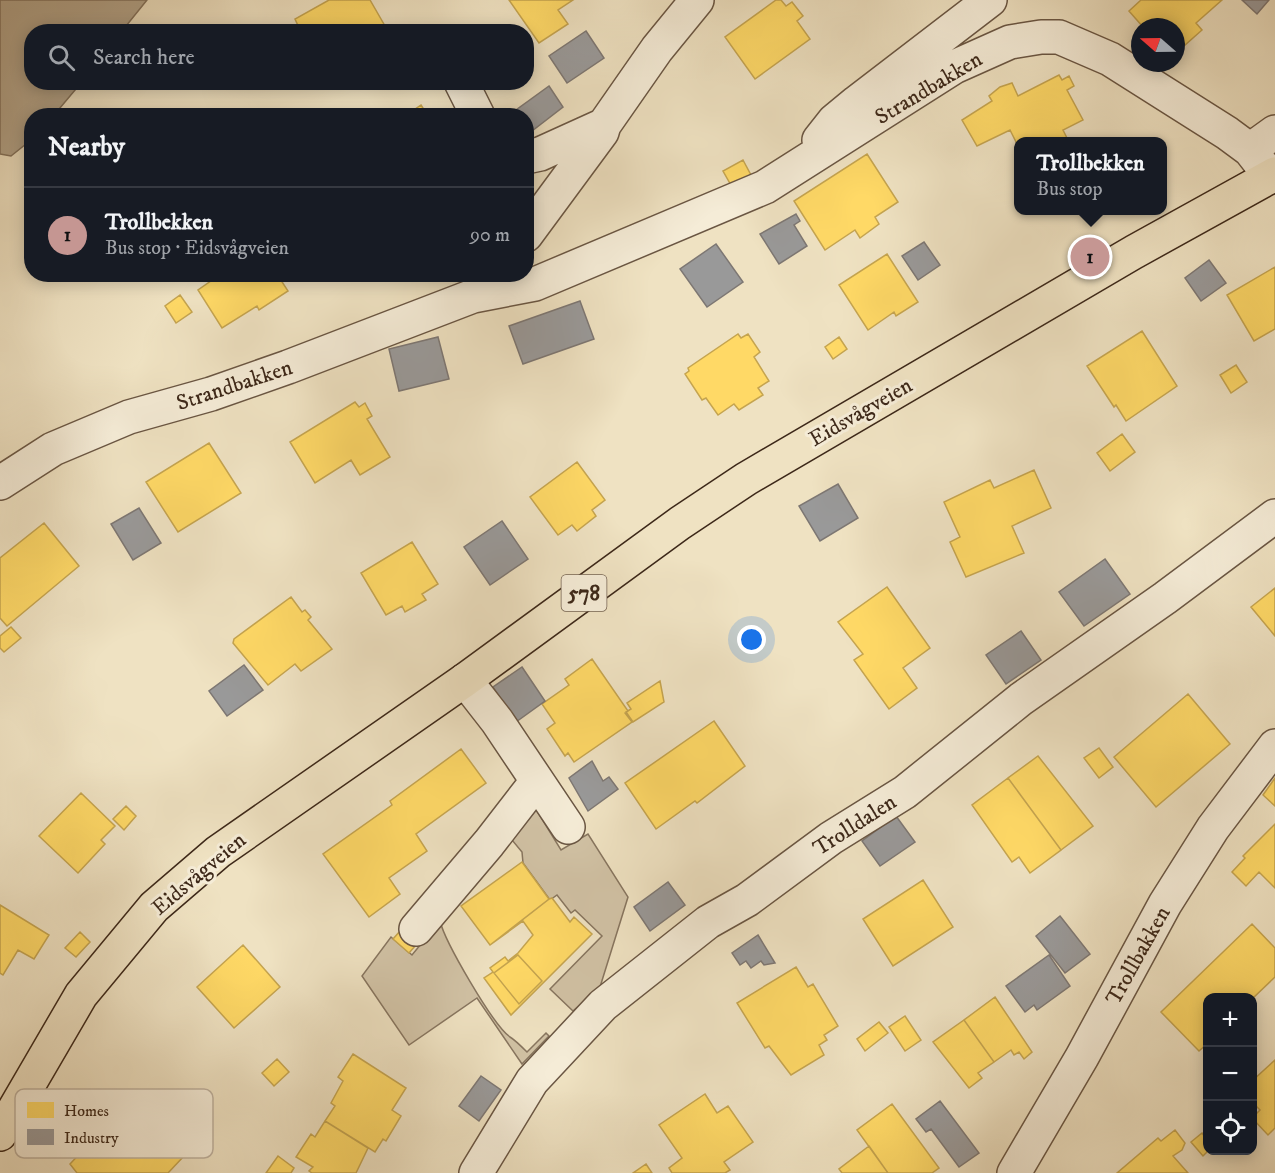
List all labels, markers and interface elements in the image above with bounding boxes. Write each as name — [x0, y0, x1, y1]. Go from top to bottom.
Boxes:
north arrow — [1131, 18, 1185, 72]
search box — [24, 24, 534, 90]
icon: search — [45, 41, 78, 74]
text: Search here — [93, 44, 195, 71]
street label: Strandbakken — [870, 45, 988, 131]
text: Nearby — [48, 131, 125, 164]
popup — [1014, 137, 1167, 215]
text: Trollbekken — [1036, 150, 1145, 177]
text: Bus stop — [1036, 177, 1103, 202]
text: Trollbekken — [105, 209, 213, 236]
text: 1 — [64, 223, 71, 248]
text: 90 m — [470, 223, 510, 248]
pin: 1 — [1070, 234, 1110, 280]
text: Bus stop · Eidsvågveien — [105, 236, 289, 261]
street label: Strandbakken — [173, 354, 296, 417]
street label: Eidsvågveien — [804, 372, 918, 453]
road number: 578 — [562, 575, 606, 611]
your location — [737, 625, 766, 654]
street label: Trolldalen — [808, 788, 902, 862]
street label: Eidsvågveien — [146, 827, 252, 921]
street label: Trollbakken — [1100, 901, 1177, 1010]
map controls — [1203, 993, 1257, 1155]
button: + — [1203, 993, 1257, 1047]
button: − — [1203, 1047, 1257, 1101]
legend — [15, 1089, 213, 1158]
text: Homes — [64, 1101, 109, 1121]
button: locate — [1203, 1101, 1257, 1155]
text: Industry — [64, 1128, 119, 1148]

